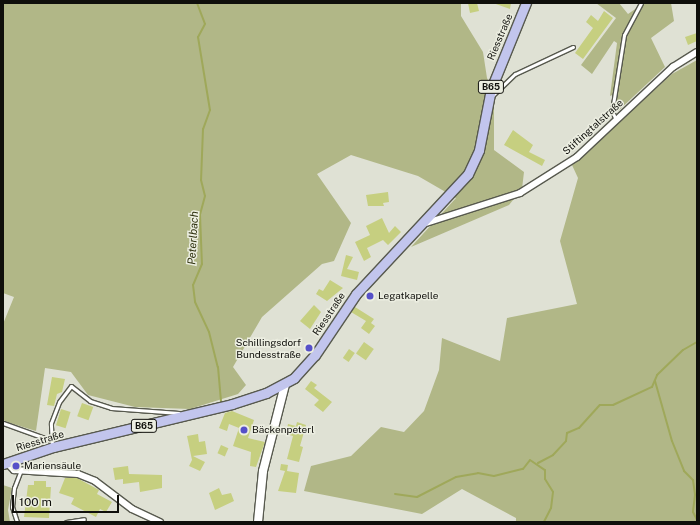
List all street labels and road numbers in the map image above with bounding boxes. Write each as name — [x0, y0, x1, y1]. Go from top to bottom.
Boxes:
street label: Riesstraße — [485, 12, 515, 62]
road number: B65 — [477, 80, 505, 94]
street label: Stiftingtalstraße — [560, 97, 626, 157]
street label: Riesstraße — [310, 290, 348, 338]
road number: B65 — [130, 419, 158, 433]
street label: Riesstraße — [15, 428, 65, 454]

